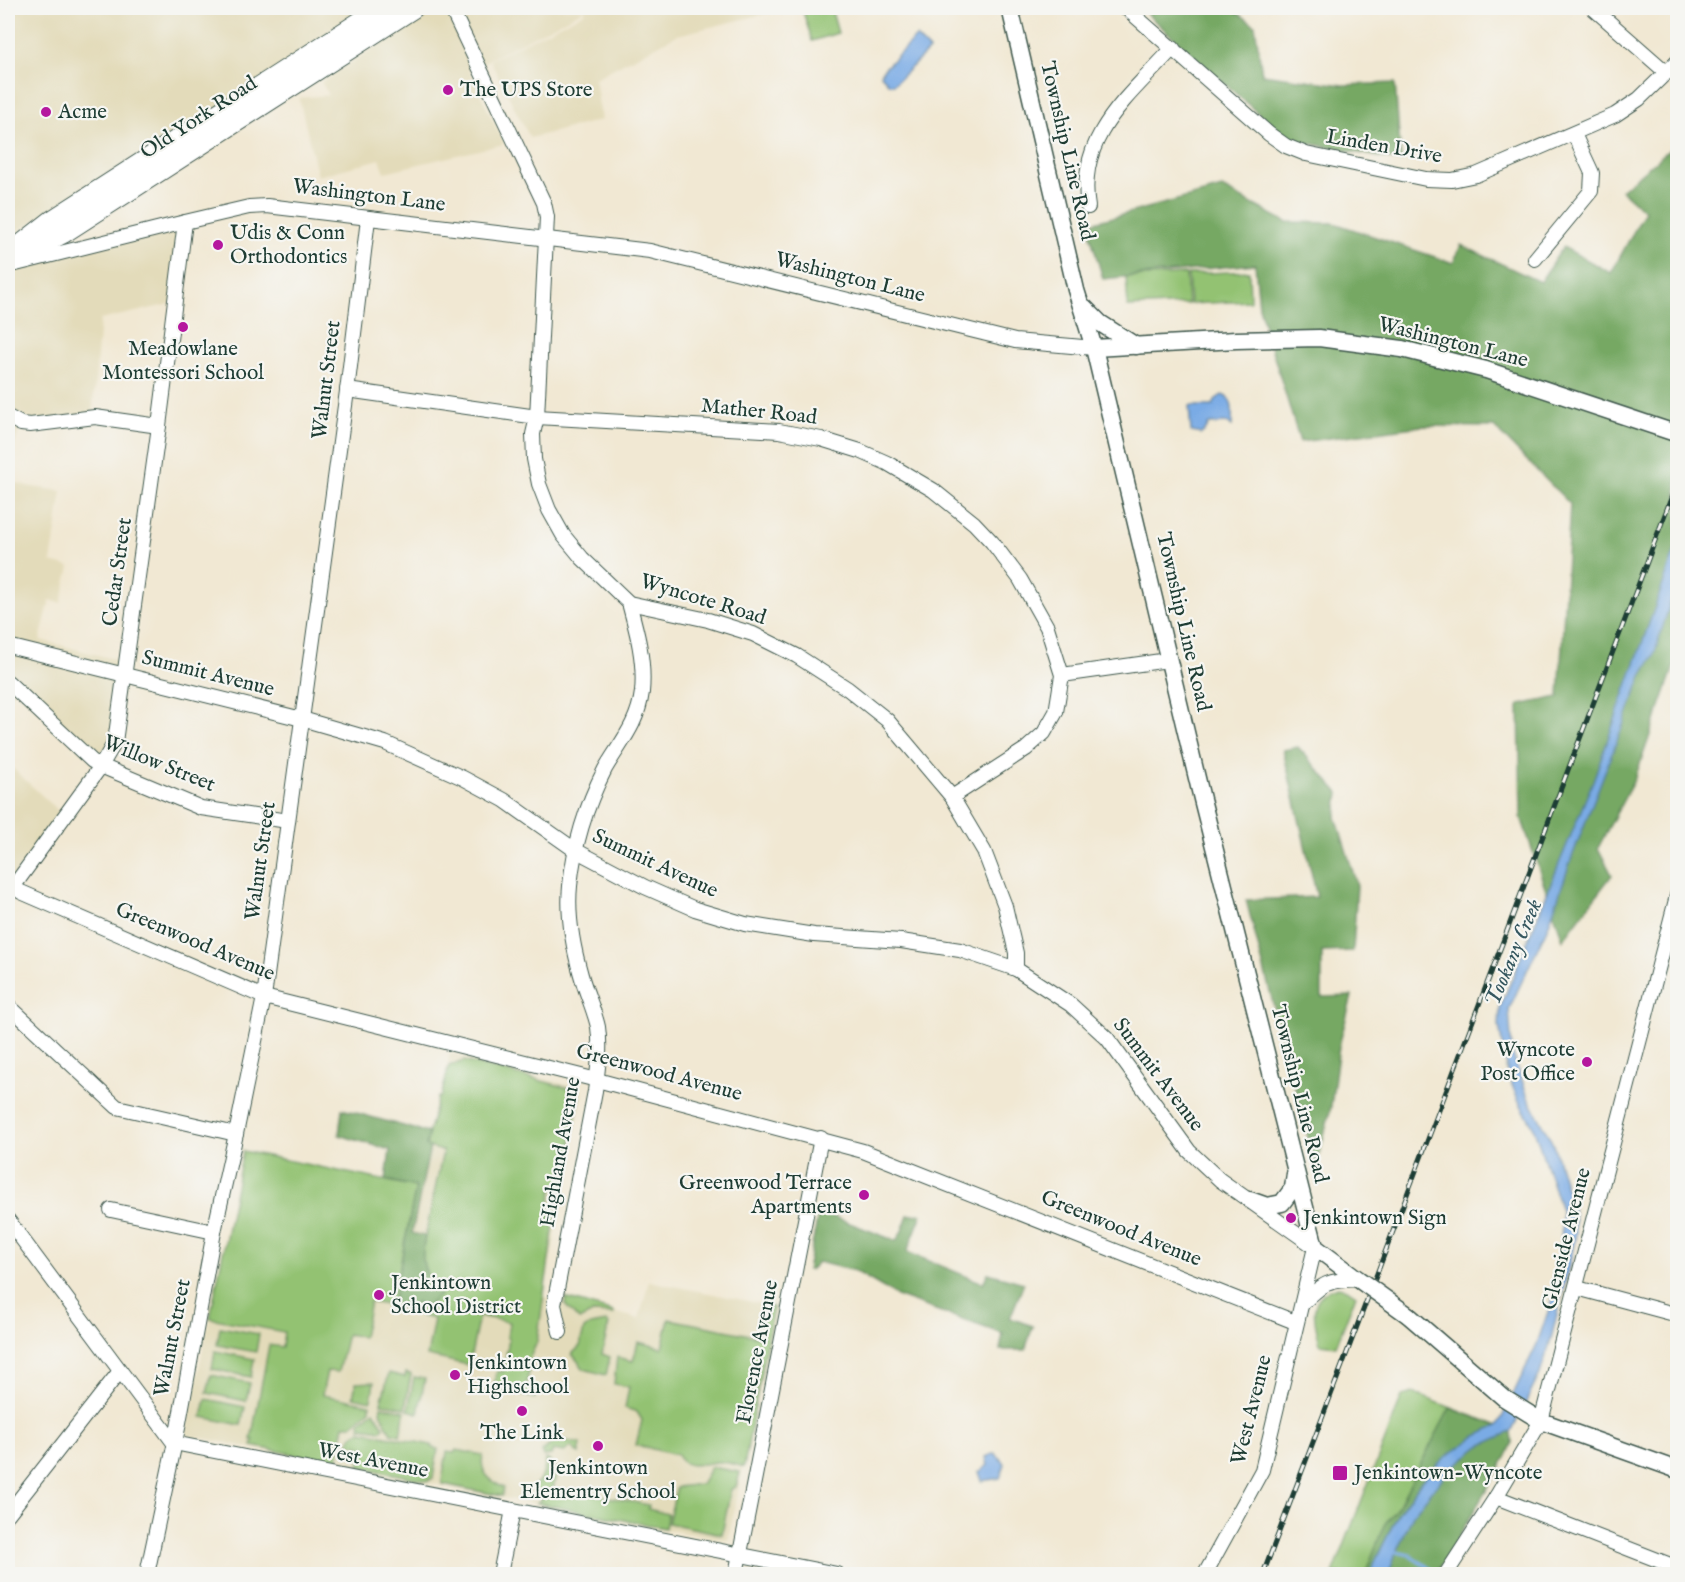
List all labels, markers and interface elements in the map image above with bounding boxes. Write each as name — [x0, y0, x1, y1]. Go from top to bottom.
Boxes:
street label: Township Line Road — [1033, 59, 1101, 244]
street label: Old York Road — [135, 70, 263, 166]
place label: The UPS Store — [460, 77, 593, 104]
marker: The UPS Store — [441, 83, 455, 97]
place label: Acme — [57, 99, 107, 126]
marker: Acme — [39, 105, 53, 119]
street label: Linden Drive — [1324, 124, 1444, 171]
street label: Washington Lane — [291, 173, 447, 219]
place label: Udis & Conn Orthodontics — [230, 220, 347, 271]
marker: Udis & Conn Orthodontics — [211, 238, 225, 252]
street label: Washington Lane — [772, 246, 928, 310]
street label: Washington Lane — [1375, 311, 1531, 375]
street label: Walnut Street — [306, 319, 348, 441]
marker: Meadowlane Montessori School — [176, 320, 190, 334]
place label: Meadowlane Montessori School — [102, 336, 264, 387]
street label: Mather Road — [700, 392, 819, 432]
street label: Cedar Street — [97, 516, 139, 628]
street label: Township Line Road — [1149, 530, 1217, 715]
street label: Wyncote Road — [637, 568, 770, 632]
street label: Summit Avenue — [139, 644, 277, 704]
street label: Willow Street — [99, 729, 219, 799]
street label: Walnut Street — [239, 800, 283, 922]
street label: Summit Avenue — [588, 823, 722, 905]
water label: Tookany Creek — [1479, 895, 1549, 1011]
street label: Greenwood Avenue — [111, 896, 279, 988]
street label: Township Line Road — [1264, 1002, 1334, 1187]
street label: Summit Avenue — [1106, 1013, 1210, 1138]
place label: Wyncote Post Office — [1480, 1037, 1575, 1088]
street label: Greenwood Avenue — [573, 1038, 745, 1108]
marker: Wyncote Post Office — [1580, 1055, 1594, 1069]
street label: Highland Avenue — [534, 1074, 588, 1229]
street label: Glenside Avenue — [1536, 1165, 1598, 1313]
place label: Greenwood Terrace Apartments — [679, 1170, 852, 1221]
street label: Greenwood Avenue — [1037, 1184, 1206, 1274]
marker: Greenwood Terrace Apartments — [857, 1188, 871, 1202]
place label: Jenkintown Sign — [1301, 1205, 1447, 1232]
marker: Jenkintown Sign — [1284, 1211, 1298, 1225]
place label: Jenkintown School District — [389, 1270, 521, 1321]
street label: Walnut Street — [148, 1277, 198, 1399]
street label: Florence Avenue — [731, 1277, 785, 1426]
marker: Jenkintown School District — [372, 1288, 386, 1302]
place label: Jenkintown Highschool — [465, 1350, 569, 1401]
street label: West Avenue — [1225, 1352, 1279, 1468]
marker: Jenkintown Highschool — [448, 1368, 462, 1382]
marker: The Link — [515, 1404, 529, 1418]
place label: The Link — [480, 1420, 565, 1447]
street label: West Avenue — [315, 1437, 431, 1485]
marker: Jenkintown Elementry School — [591, 1439, 605, 1453]
place label: Jenkintown Elementry School — [520, 1455, 676, 1506]
place label: Jenkintown-Wyncote — [1352, 1460, 1543, 1487]
marker: Jenkintown-Wyncote — [1331, 1464, 1349, 1482]

